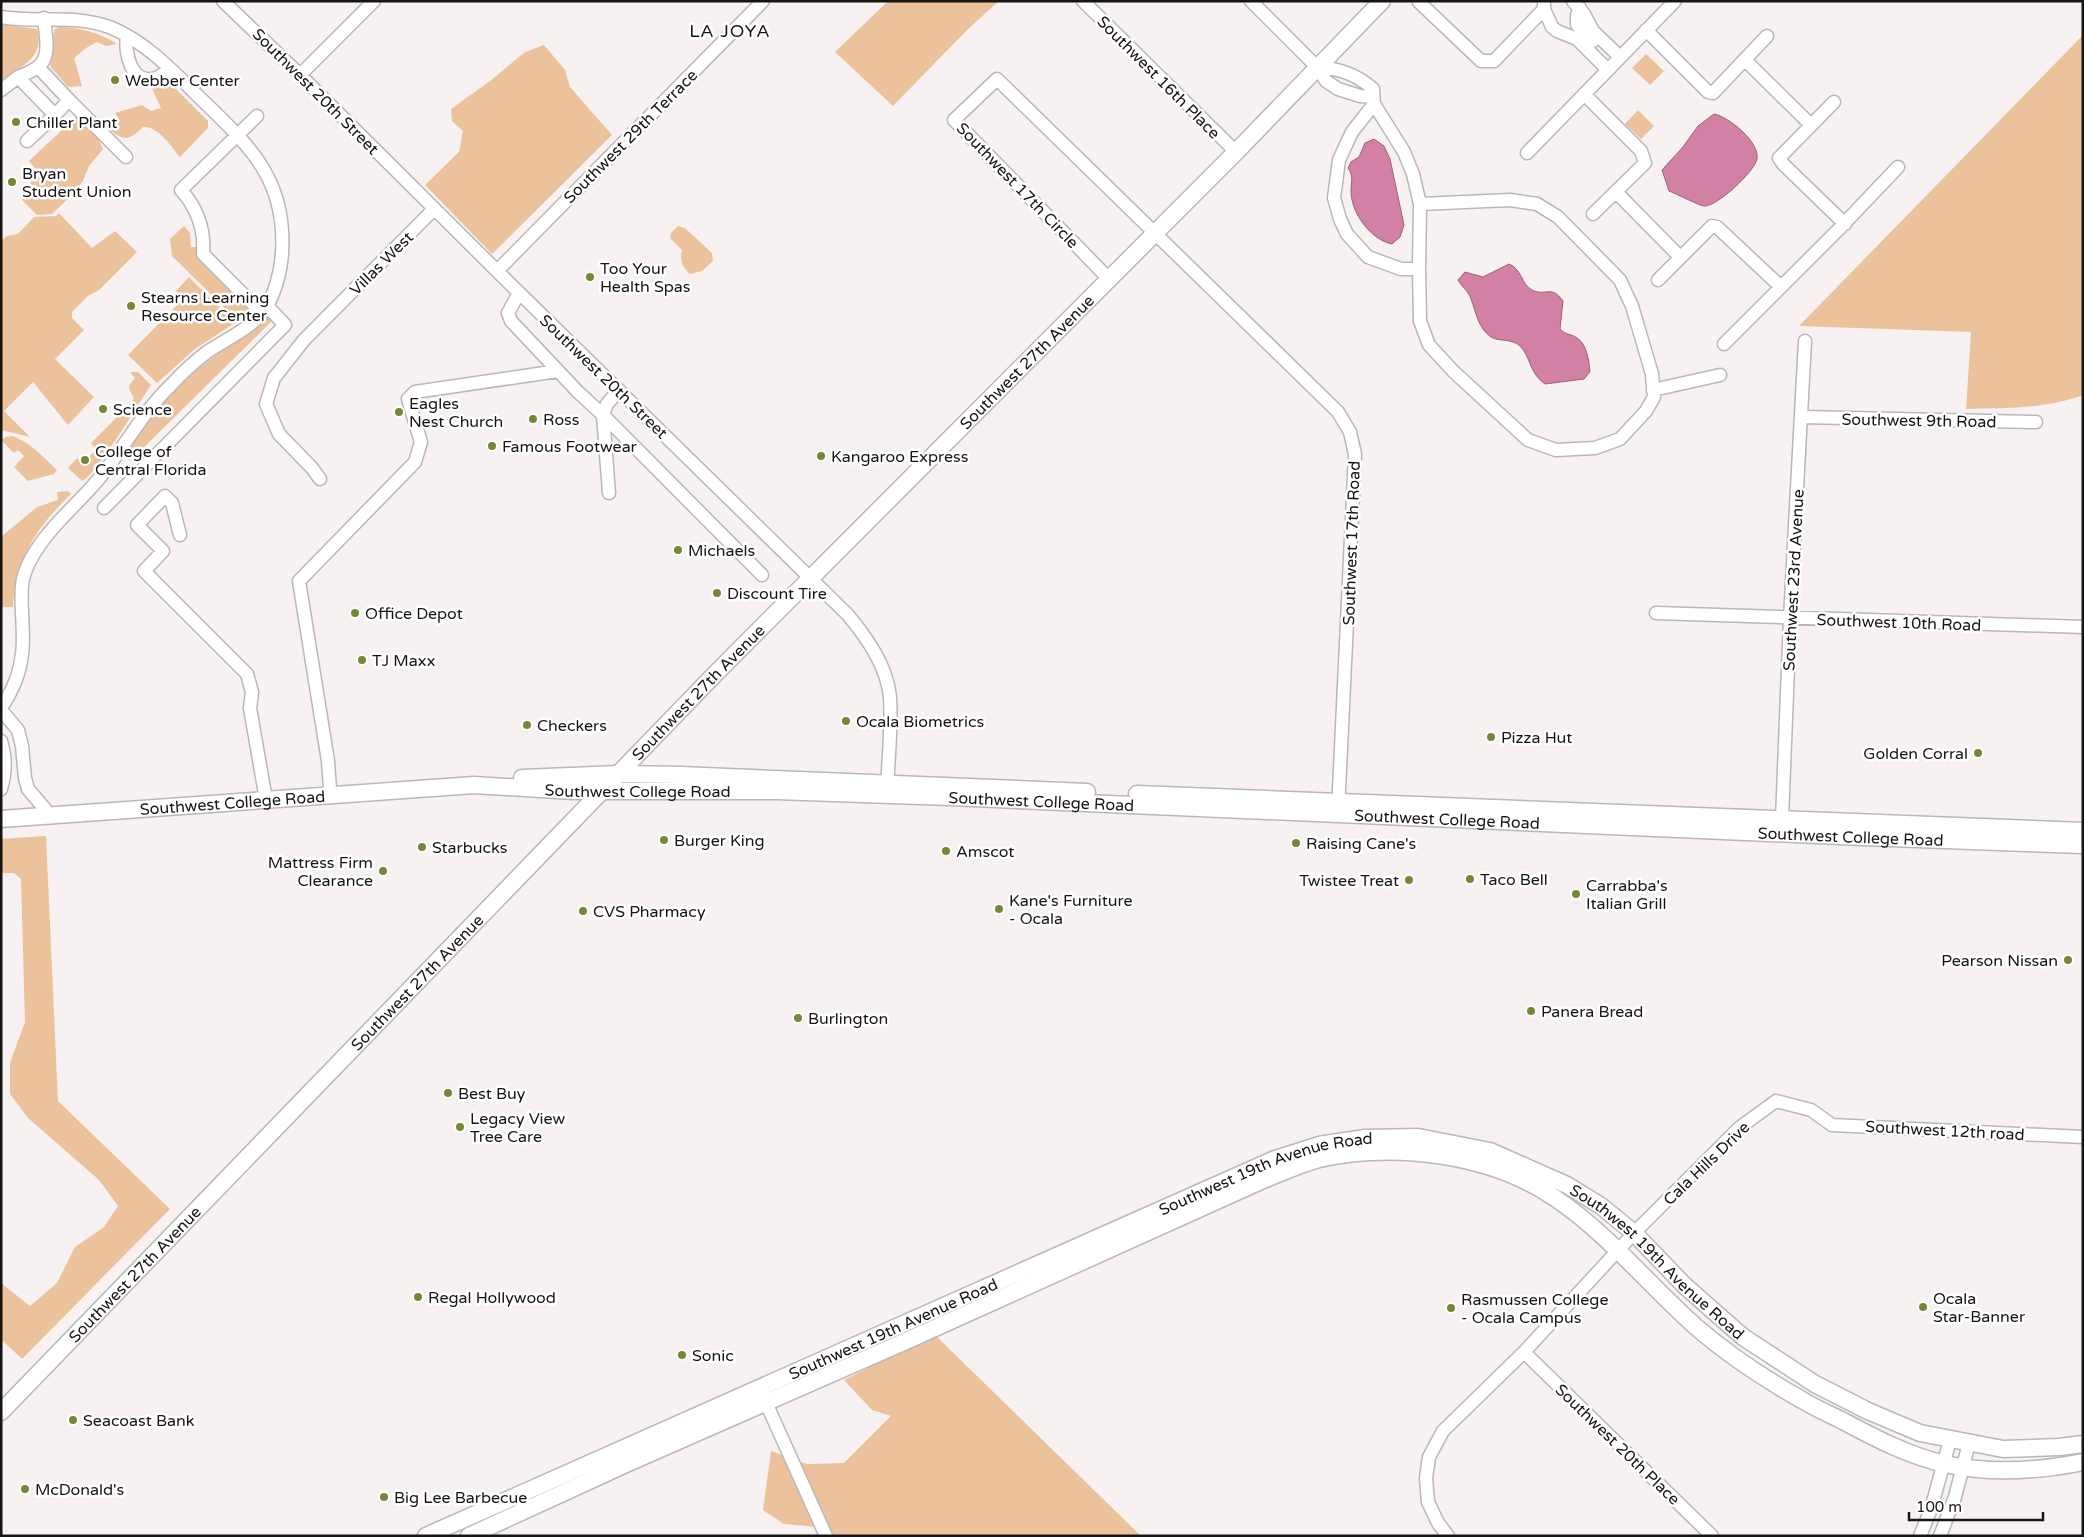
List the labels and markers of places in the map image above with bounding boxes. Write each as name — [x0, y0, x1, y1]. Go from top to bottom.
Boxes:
place label: Webber Center — [125, 71, 241, 91]
marker: Webber Center — [109, 74, 121, 86]
place label: Chiller Plant — [26, 113, 117, 133]
marker: Chiller Plant — [10, 116, 22, 128]
place label: Bryan Student Union — [22, 164, 131, 202]
marker: Bryan Student Union — [6, 176, 18, 188]
place label: Too Your Health Spas — [600, 259, 690, 297]
marker: Too Your Health Spas — [584, 271, 596, 283]
place label: Stearns Learning Resource Center — [141, 288, 269, 326]
marker: Stearns Learning Resource Center — [125, 300, 137, 312]
place label: Eagles Nest Church — [409, 394, 503, 432]
place label: Science — [113, 400, 172, 420]
marker: Science — [97, 403, 109, 415]
marker: Eagles Nest Church — [393, 406, 405, 418]
place label: Ross — [543, 410, 579, 430]
marker: Ross — [527, 413, 539, 425]
place label: Famous Footwear — [502, 437, 638, 457]
marker: Famous Footwear — [486, 440, 498, 452]
place label: College of Central Florida — [95, 442, 206, 480]
place label: Kangaroo Express — [831, 447, 968, 467]
marker: Kangaroo Express — [815, 450, 827, 462]
marker: College of Central Florida — [79, 454, 91, 466]
place label: Michaels — [688, 541, 755, 561]
marker: Michaels — [672, 544, 684, 556]
place label: Discount Tire — [727, 584, 827, 604]
marker: Discount Tire — [711, 587, 723, 599]
place label: Office Depot — [365, 604, 463, 624]
marker: Office Depot — [349, 607, 361, 619]
place label: TJ Maxx — [372, 651, 435, 671]
marker: TJ Maxx — [356, 654, 368, 666]
place label: Ocala Biometrics — [856, 712, 984, 732]
marker: Ocala Biometrics — [840, 715, 852, 727]
place label: Checkers — [537, 716, 607, 736]
marker: Checkers — [521, 719, 533, 731]
place label: Pizza Hut — [1501, 728, 1572, 748]
marker: Pizza Hut — [1485, 731, 1497, 743]
place label: Golden Corral — [1863, 744, 1968, 764]
marker: Golden Corral — [1972, 747, 1984, 759]
place label: Burger King — [674, 831, 765, 851]
marker: Burger King — [658, 834, 670, 846]
place label: Raising Cane's — [1306, 834, 1416, 854]
marker: Raising Cane's — [1290, 837, 1302, 849]
place label: Starbucks — [432, 838, 507, 858]
marker: Starbucks — [416, 841, 428, 853]
place label: Amscot — [956, 842, 1014, 862]
marker: Amscot — [940, 845, 952, 857]
place label: Mattress Firm Clearance — [268, 853, 373, 891]
marker: Mattress Firm Clearance — [377, 865, 389, 877]
place label: Taco Bell — [1480, 870, 1548, 890]
place label: Twistee Treat — [1299, 871, 1399, 891]
marker: Taco Bell — [1464, 873, 1476, 885]
marker: Twistee Treat — [1403, 874, 1415, 886]
place label: Carrabba's Italian Grill — [1586, 876, 1668, 914]
marker: Carrabba's Italian Grill — [1570, 888, 1582, 900]
place label: Kane's Furniture - Ocala — [1009, 891, 1132, 929]
place label: CVS Pharmacy — [593, 902, 706, 922]
marker: Kane's Furniture - Ocala — [993, 903, 1005, 915]
marker: CVS Pharmacy — [577, 905, 589, 917]
place label: Pearson Nissan — [1941, 951, 2058, 971]
marker: Pearson Nissan — [2062, 954, 2074, 966]
place label: Panera Bread — [1541, 1002, 1643, 1022]
marker: Panera Bread — [1525, 1005, 1537, 1017]
place label: Burlington — [808, 1009, 888, 1029]
marker: Burlington — [792, 1012, 804, 1024]
place label: Best Buy — [458, 1084, 526, 1104]
marker: Best Buy — [442, 1087, 454, 1099]
place label: Legacy View Tree Care — [470, 1109, 566, 1147]
marker: Legacy View Tree Care — [454, 1121, 466, 1133]
place label: Regal Hollywood — [428, 1288, 556, 1308]
place label: Ocala Star-Banner — [1933, 1289, 2026, 1327]
place label: Rasmussen College - Ocala Campus — [1461, 1290, 1609, 1328]
marker: Regal Hollywood — [412, 1291, 424, 1303]
marker: Ocala Star-Banner — [1917, 1301, 1929, 1313]
marker: Rasmussen College - Ocala Campus — [1445, 1302, 1457, 1314]
place label: Sonic — [692, 1346, 734, 1366]
marker: Sonic — [676, 1349, 688, 1361]
place label: Seacoast Bank — [83, 1411, 195, 1431]
marker: Seacoast Bank — [67, 1414, 79, 1426]
place label: McDonald's — [35, 1480, 124, 1500]
marker: McDonald's — [19, 1483, 31, 1495]
place label: Big Lee Barbecue — [394, 1488, 527, 1508]
marker: Big Lee Barbecue — [378, 1491, 390, 1503]

